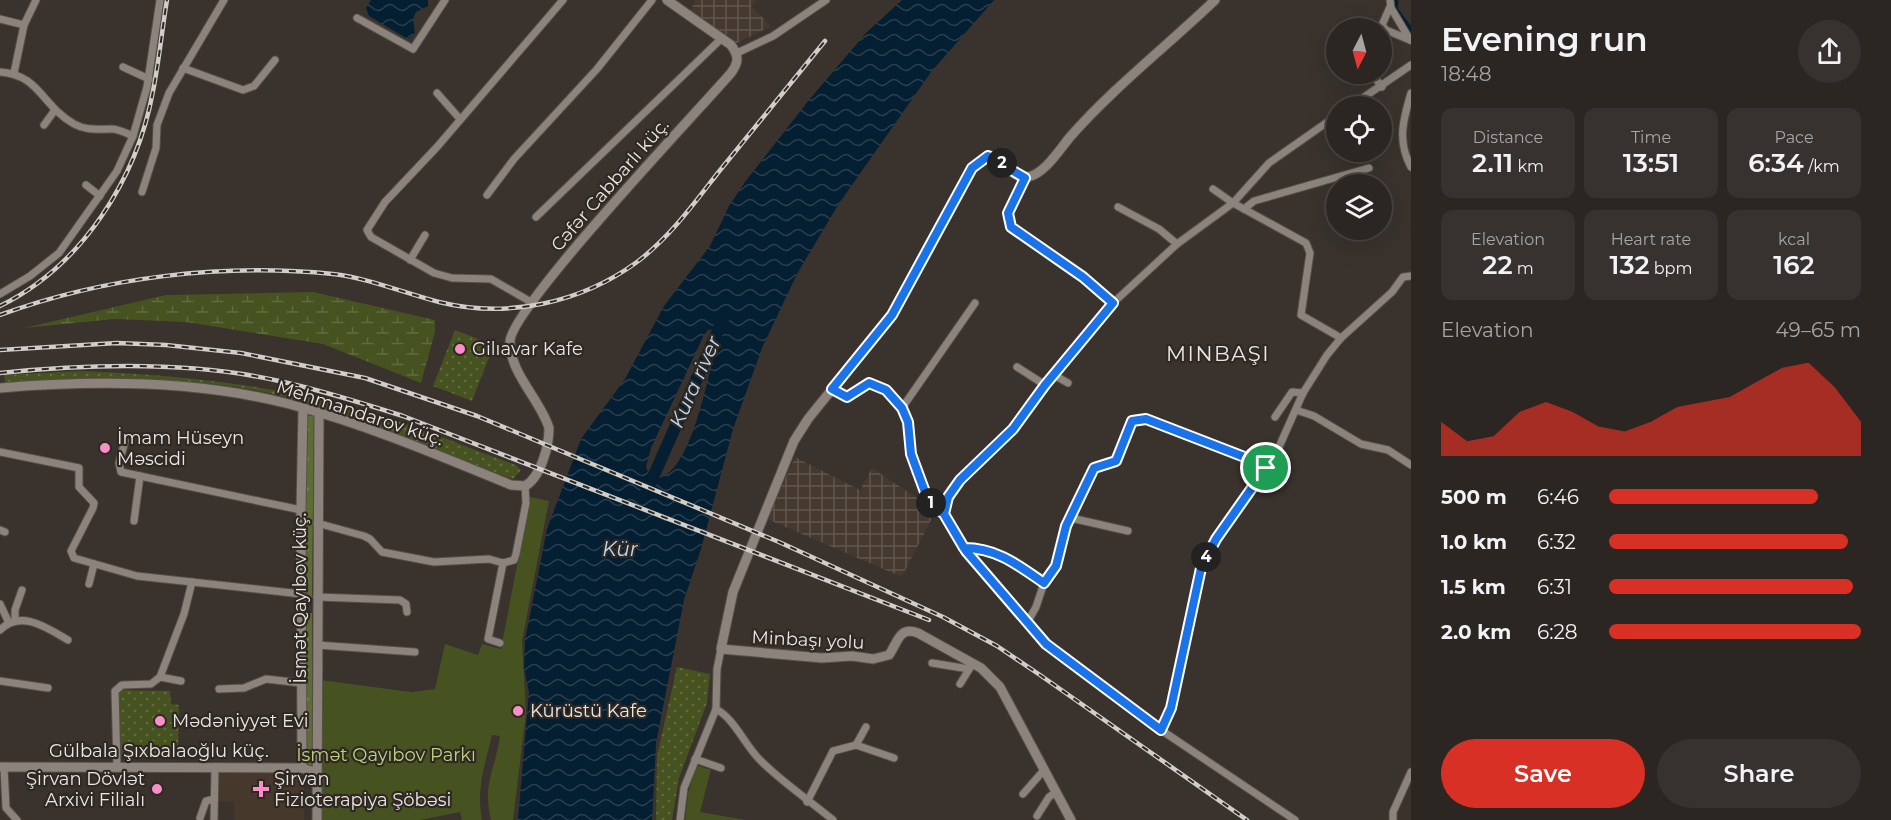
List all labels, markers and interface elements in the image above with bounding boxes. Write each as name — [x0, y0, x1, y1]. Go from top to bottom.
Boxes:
north arrow — [1326, 18, 1392, 84]
map controls — [1326, 18, 1392, 240]
text: Evening run — [1441, 19, 1648, 59]
button: share — [1798, 20, 1861, 83]
text: 18:48 — [1441, 62, 1491, 86]
button: locate — [1326, 96, 1392, 162]
street label: Cəfər Cabbarlı küç. — [546, 114, 674, 256]
text: Distance — [1473, 128, 1543, 147]
text: Time — [1631, 128, 1671, 147]
text: Pace — [1774, 128, 1814, 147]
text: 2.11 — [1472, 147, 1513, 179]
text: 13:51 — [1623, 147, 1679, 179]
text: 6:34 — [1748, 147, 1804, 179]
pin: 2 — [987, 148, 1017, 178]
text: 2 — [997, 153, 1007, 172]
text: km — [1513, 157, 1544, 176]
text: /km — [1804, 157, 1840, 176]
button: layers — [1326, 174, 1392, 240]
text: Elevation — [1471, 230, 1545, 249]
text: Heart rate — [1611, 230, 1691, 249]
text: kcal — [1778, 230, 1810, 249]
text: 22 — [1482, 249, 1513, 281]
text: 132 — [1610, 249, 1650, 281]
text: 162 — [1773, 249, 1815, 281]
text: m — [1513, 259, 1534, 278]
text: bpm — [1650, 259, 1692, 278]
text: Elevation — [1441, 318, 1533, 342]
text: 49–65 m — [1775, 318, 1861, 342]
water label: Kura river — [664, 332, 726, 432]
place label: Gilıavar Kafe — [472, 338, 583, 360]
district label: MINBAŞI — [1166, 341, 1270, 366]
marker: Gilıavar Kafe — [453, 342, 467, 356]
street label: Mehmandarov küç. — [274, 376, 446, 450]
place label: İmam Hüseyn Məscidi — [117, 427, 244, 470]
marker: İmam Hüseyn Məscidi — [98, 441, 112, 455]
pin — [1240, 442, 1291, 493]
icon: arrive — [1249, 451, 1282, 484]
text: 500 m — [1441, 485, 1507, 509]
text: 6:46 — [1537, 485, 1579, 509]
pin: 1 — [916, 488, 946, 518]
text: 1 — [928, 493, 934, 512]
street label: İsmət Qayıbov küç. — [289, 513, 311, 683]
text: 1.0 km — [1441, 530, 1507, 554]
text: 6:32 — [1537, 530, 1576, 554]
water label: Kür — [602, 537, 639, 561]
pin: 4 — [1191, 542, 1221, 572]
text: 4 — [1200, 547, 1212, 566]
text: 1.5 km — [1441, 575, 1506, 599]
text: 6:31 — [1537, 575, 1572, 599]
text: 2.0 km — [1441, 620, 1511, 644]
text: 6:28 — [1537, 620, 1578, 644]
street label: Minbaşı yolu — [751, 626, 865, 654]
place label: Kürüstü Kafe — [530, 700, 647, 722]
marker: Kürüstü Kafe — [511, 704, 525, 718]
place label: Mədəniyyət Evi — [172, 710, 309, 732]
marker: Mədəniyyət Evi — [153, 714, 167, 728]
button: Save — [1441, 739, 1645, 808]
button: Share — [1657, 739, 1861, 808]
street label: Gülbala Şıxbalaoğlu küç. — [49, 740, 269, 762]
park label: İsmət Qayıbov Parkı — [296, 744, 476, 766]
place label: Şirvan Dövlət Arxivi Filialı — [26, 768, 145, 811]
place label: Şirvan Fizioterapiya Şöbəsi — [274, 768, 451, 811]
marker: Şirvan Fizioterapiya Şöbəsi — [252, 780, 270, 798]
marker: Şirvan Dövlət Arxivi Filialı — [150, 782, 164, 796]

